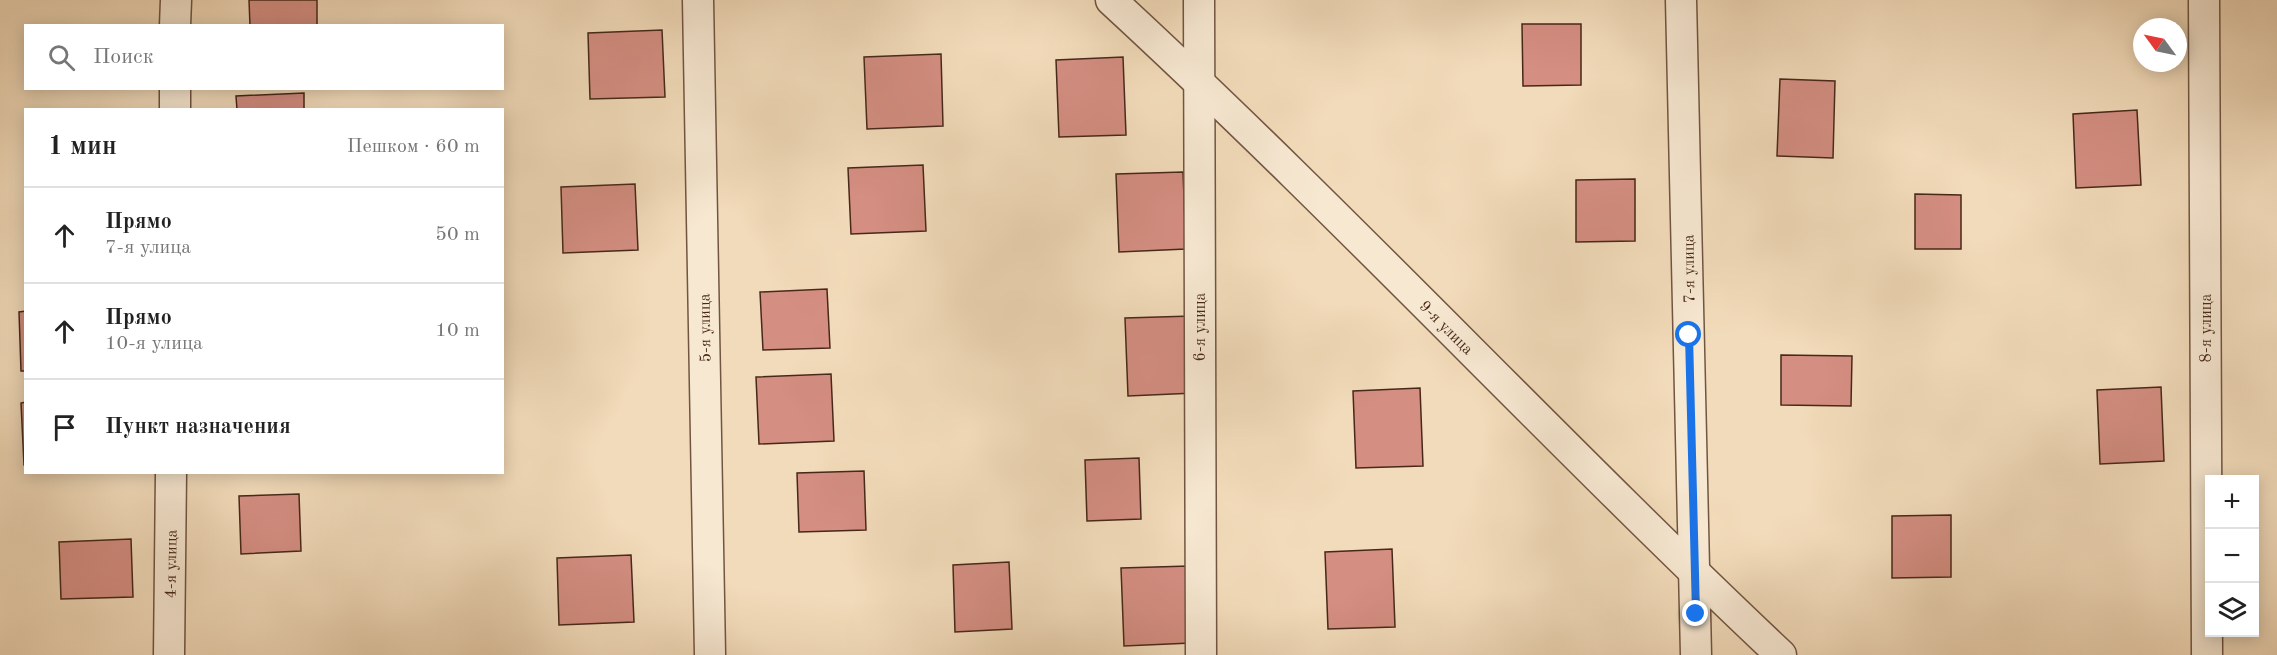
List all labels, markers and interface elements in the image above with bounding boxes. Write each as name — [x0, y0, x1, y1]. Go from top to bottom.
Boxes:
north arrow — [2133, 18, 2187, 72]
search box — [24, 24, 504, 90]
icon: search — [45, 41, 78, 74]
text: Поиск — [93, 46, 154, 68]
text: 1 мин — [48, 134, 117, 160]
text: Пешком · 60 m — [347, 137, 480, 157]
text: Прямо — [105, 211, 172, 233]
icon: ahead — [48, 219, 81, 252]
text: 50 m — [435, 225, 480, 245]
street label: 7-я улица — [1681, 234, 1699, 304]
text: 7-я улица — [105, 238, 191, 258]
street label: 6-я улица — [1193, 292, 1209, 361]
street label: 5-я улица — [697, 293, 715, 363]
street label: 8-я улица — [2199, 293, 2215, 362]
street label: 9-я улица — [1416, 298, 1476, 359]
text: Прямо — [105, 307, 172, 329]
icon: ahead — [48, 315, 81, 348]
text: 10 m — [435, 321, 480, 341]
route start — [1675, 321, 1701, 347]
text: 10-я улица — [105, 334, 203, 354]
icon: arrive — [48, 411, 81, 444]
text: Пункт назначения — [105, 416, 291, 438]
map controls — [2205, 475, 2259, 637]
button: + — [2205, 475, 2259, 529]
street label: 4-я улица — [163, 529, 181, 599]
button: − — [2205, 529, 2259, 583]
button: layers — [2205, 583, 2259, 637]
route end — [1682, 600, 1708, 626]

